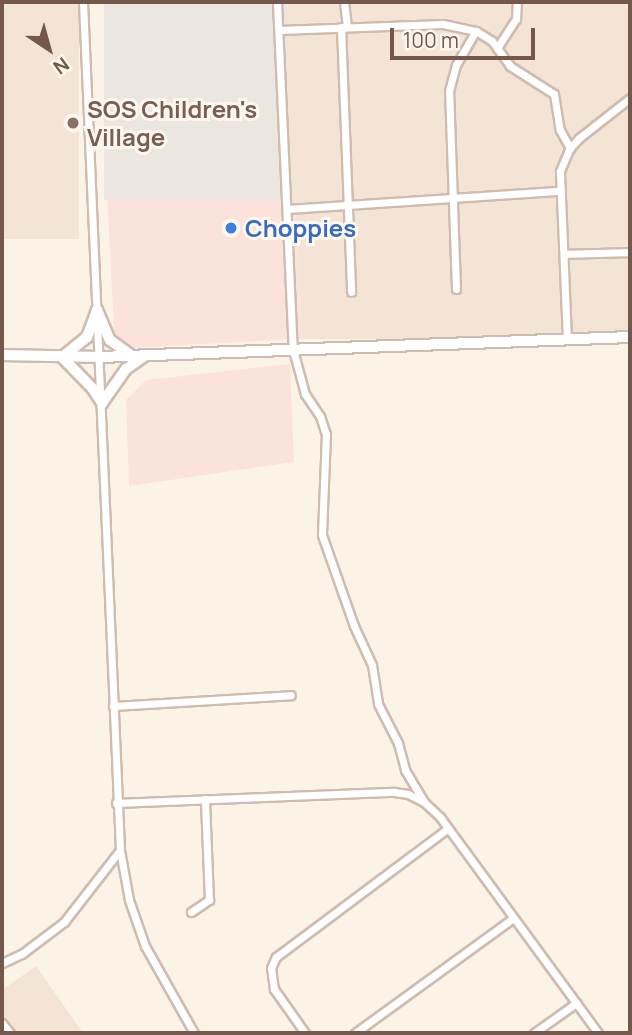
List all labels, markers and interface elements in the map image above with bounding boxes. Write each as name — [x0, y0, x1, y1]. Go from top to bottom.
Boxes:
north arrow — [14, 14, 84, 84]
scale bar — [394, 14, 539, 58]
text: 100 m — [403, 26, 459, 54]
text: N — [48, 51, 75, 81]
place label: SOS Children's Village — [87, 95, 257, 151]
marker: SOS Children's Village — [65, 115, 81, 131]
place label: Choppies — [245, 214, 356, 242]
marker: Choppies — [223, 220, 239, 236]

